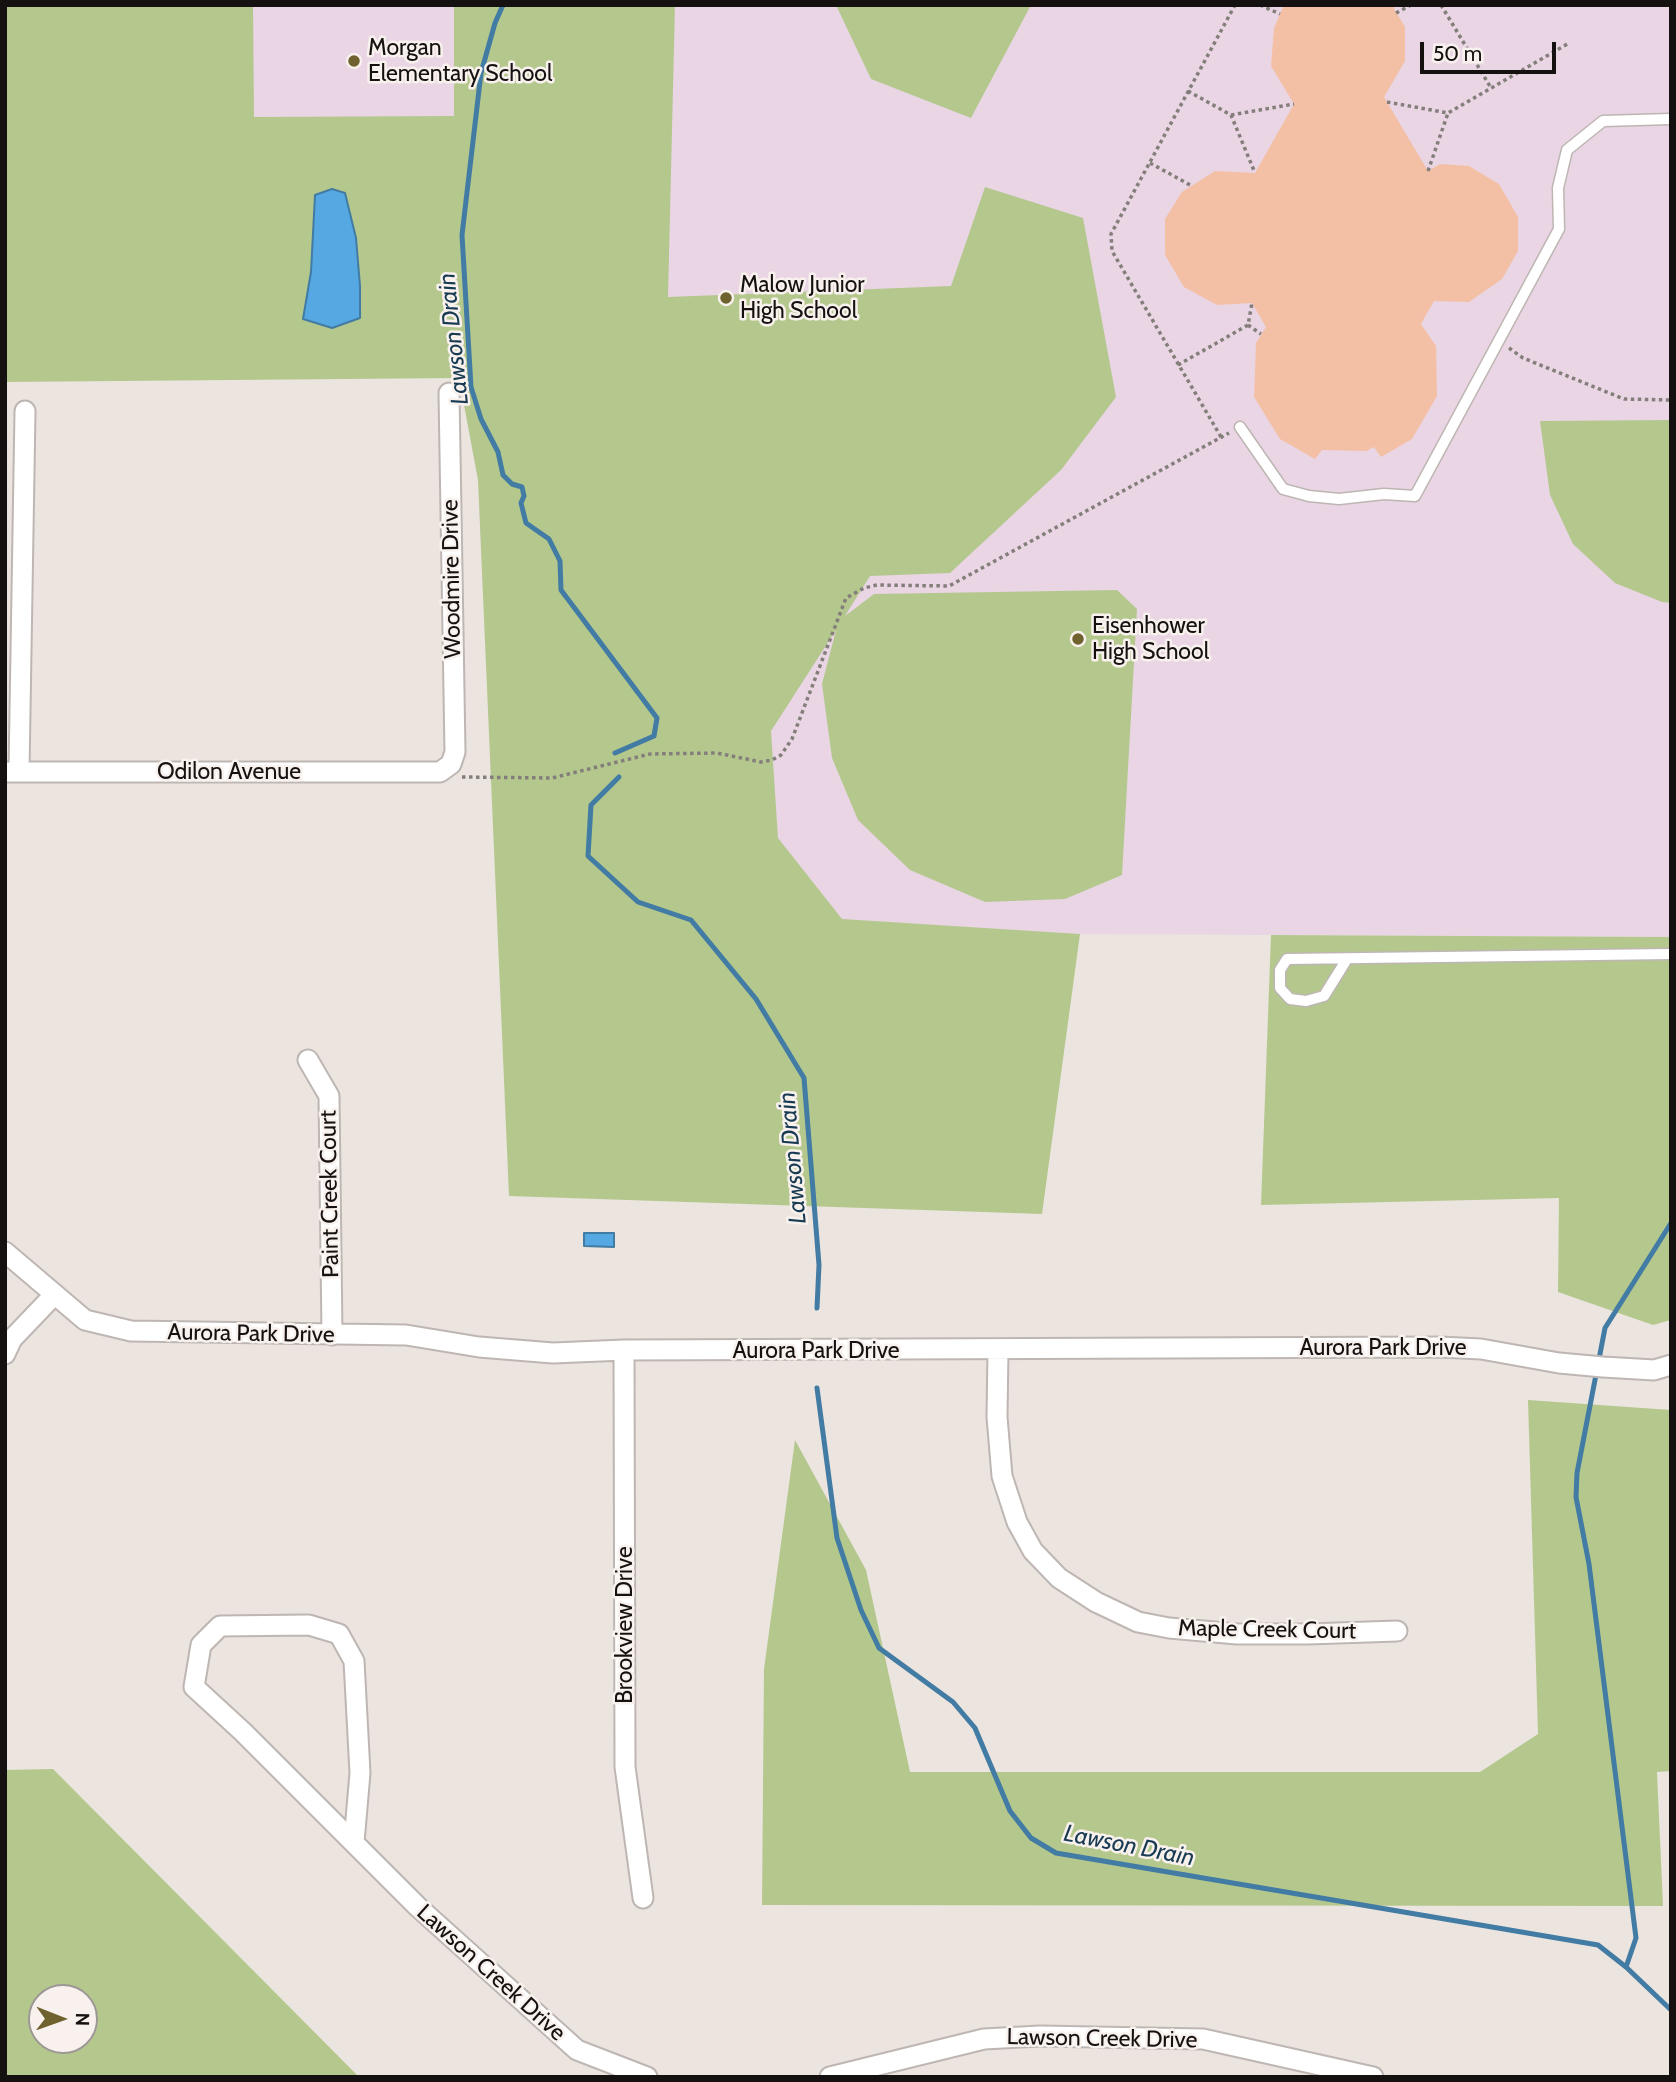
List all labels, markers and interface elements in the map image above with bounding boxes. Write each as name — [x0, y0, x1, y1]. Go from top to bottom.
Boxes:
scale bar — [1424, 28, 1560, 72]
place label: Morgan Elementary School — [368, 34, 552, 88]
text: 50 m — [1433, 41, 1482, 66]
marker: Morgan Elementary School — [346, 53, 362, 69]
place label: Malow Junior High School — [740, 271, 865, 325]
water label: Lawson Drain — [433, 272, 475, 406]
marker: Malow Junior High School — [718, 290, 734, 306]
street label: Woodmire Drive — [437, 499, 467, 659]
place label: Eisenhower High School — [1092, 612, 1209, 666]
marker: Eisenhower High School — [1070, 631, 1086, 647]
street label: Odilon Avenue — [157, 758, 301, 786]
water label: Lawson Drain — [773, 1091, 813, 1225]
street label: Paint Creek Court — [315, 1110, 345, 1278]
street label: Aurora Park Drive — [167, 1319, 335, 1349]
street label: Aurora Park Drive — [1299, 1334, 1467, 1362]
street label: Aurora Park Drive — [732, 1337, 900, 1365]
street label: Brookview Drive — [611, 1546, 639, 1704]
street label: Maple Creek Court — [1178, 1615, 1356, 1645]
water label: Lawson Drain — [1061, 1819, 1197, 1873]
street label: Lawson Creek Drive — [411, 1899, 571, 2047]
north arrow — [28, 1984, 98, 2054]
text: N — [71, 2012, 94, 2026]
street label: Lawson Creek Drive — [1006, 2024, 1198, 2054]

